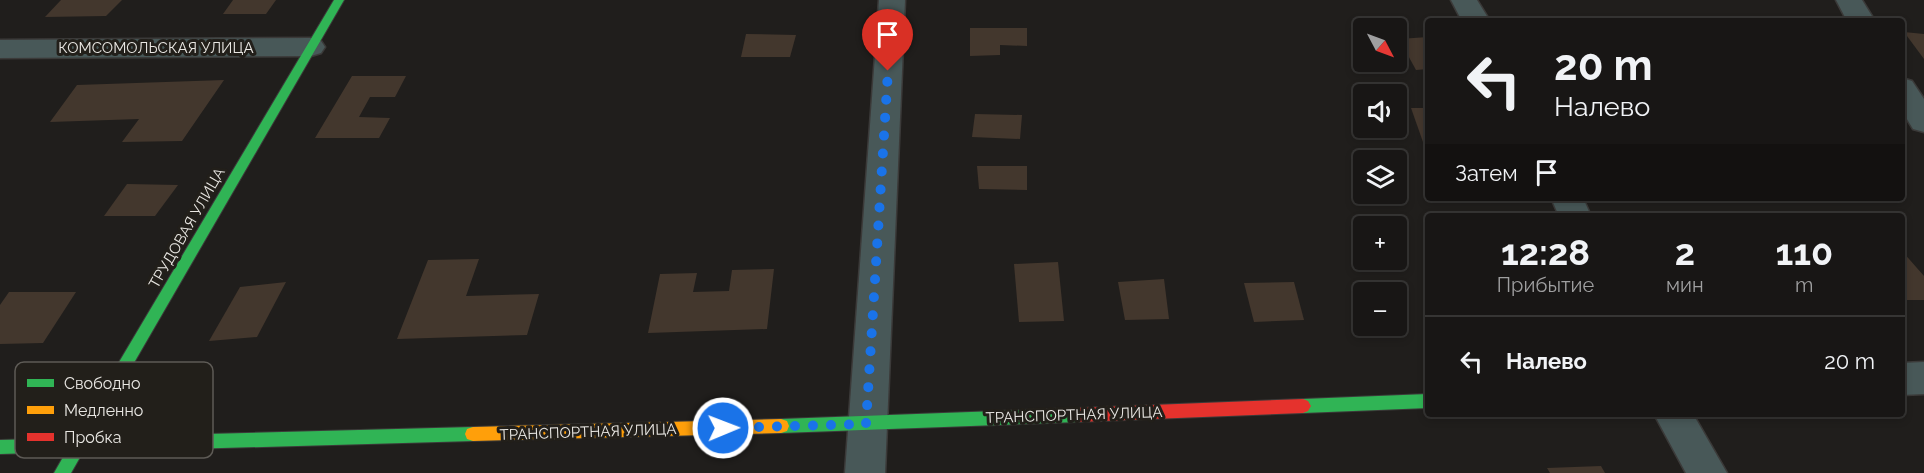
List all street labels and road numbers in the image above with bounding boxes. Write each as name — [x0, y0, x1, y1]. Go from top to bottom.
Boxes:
street label: КОМСОМОЛЬСКАЯ УЛИЦА — [58, 39, 254, 57]
street label: ТРУДОВАЯ УЛИЦА — [145, 165, 229, 291]
street label: ТРАНСПОРТНАЯ УЛИЦА — [985, 403, 1163, 427]
street label: ТРАНСПОРТНАЯ УЛИЦА — [499, 420, 677, 444]

